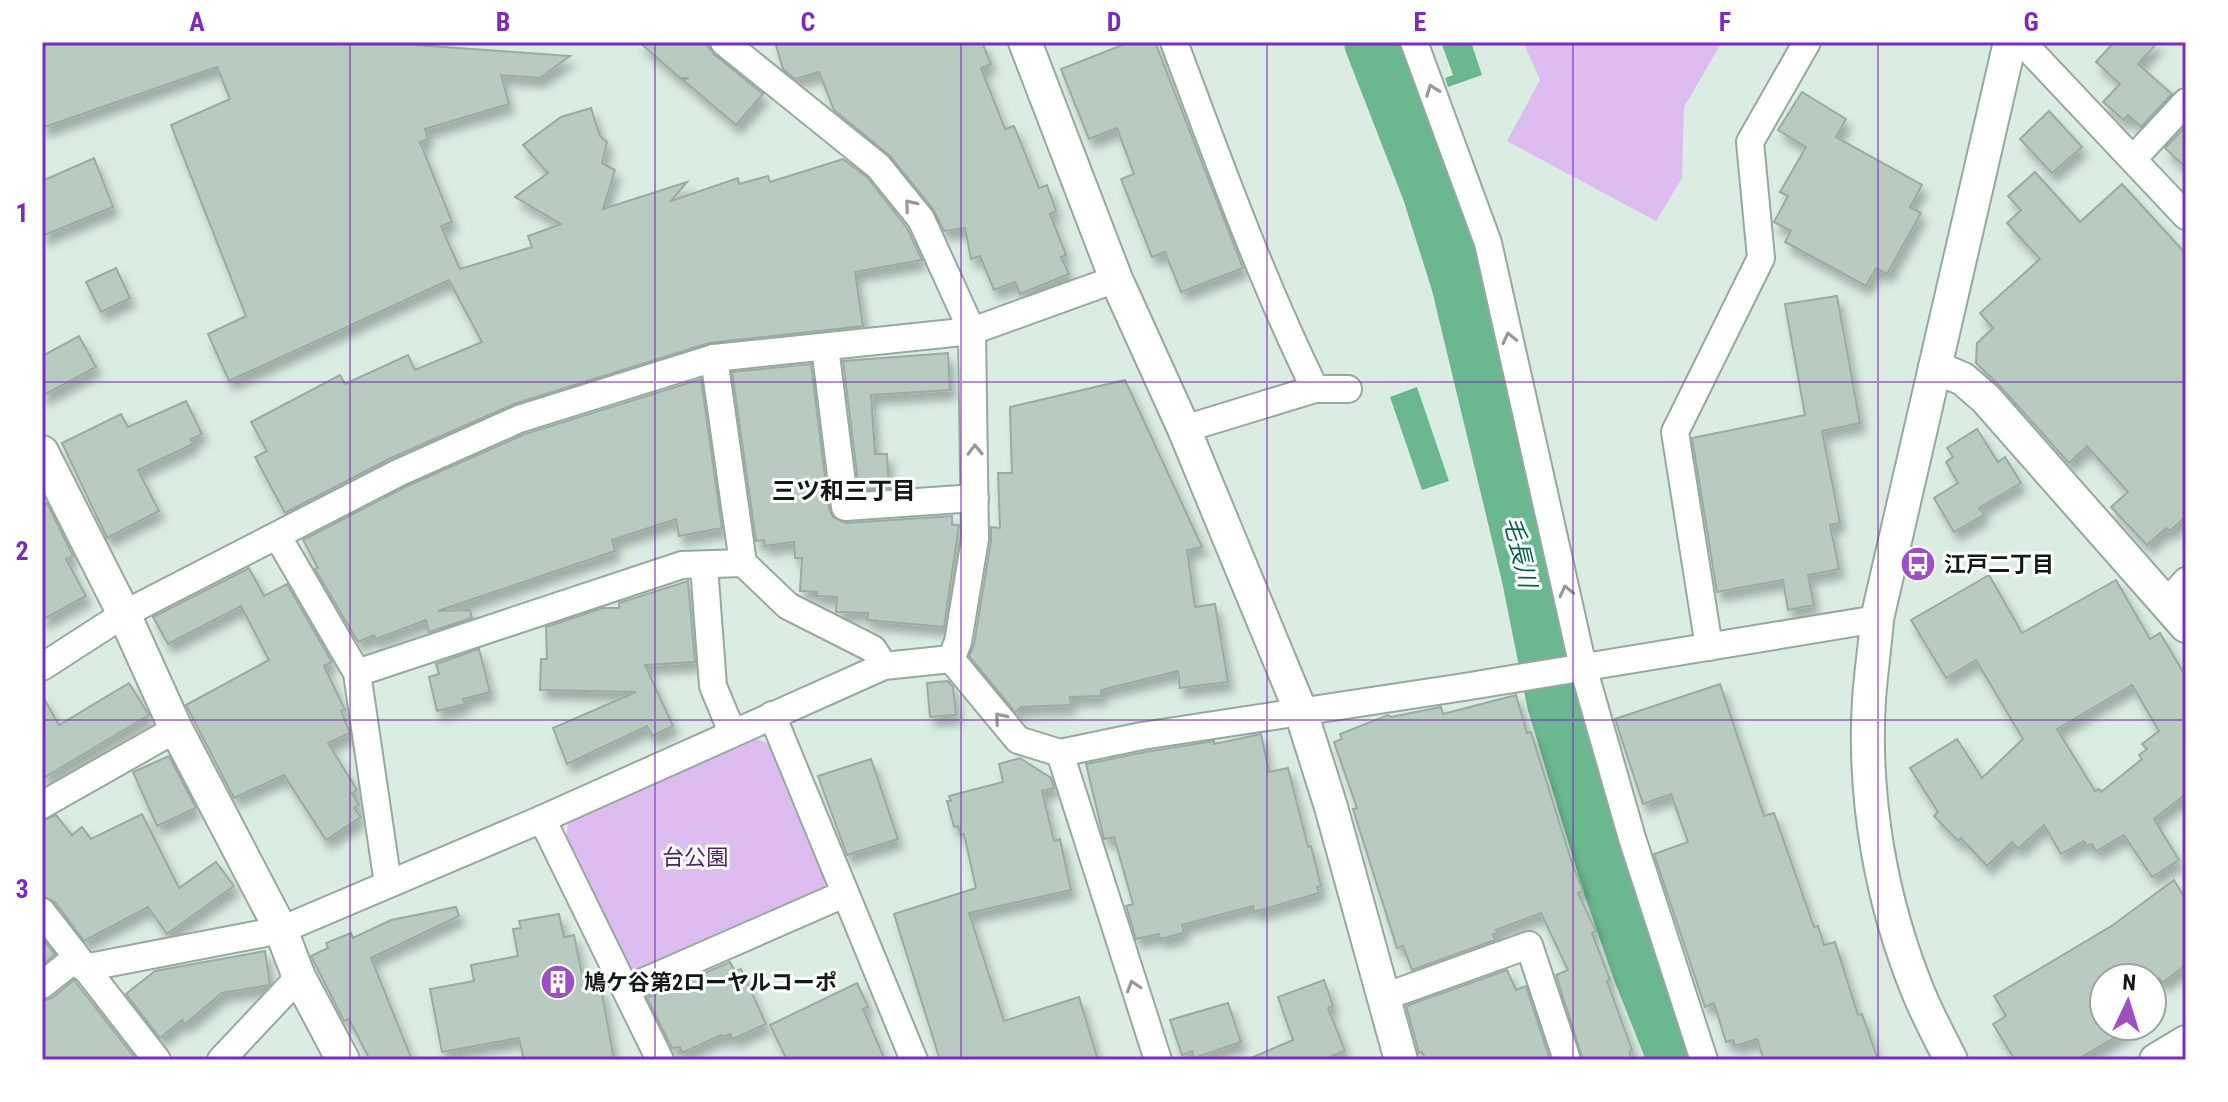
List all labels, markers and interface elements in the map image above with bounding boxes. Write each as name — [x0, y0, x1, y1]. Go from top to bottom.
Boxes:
text: A — [189, 7, 205, 37]
text: B — [496, 7, 510, 37]
text: C — [801, 7, 816, 37]
text: D — [1107, 7, 1121, 37]
text: E — [1414, 7, 1427, 37]
text: F — [1719, 7, 1731, 37]
text: G — [2023, 7, 2039, 37]
one-way arrow — [1425, 84, 1442, 98]
text: 1 — [15, 198, 29, 228]
one-way arrow — [905, 200, 920, 214]
one-way arrow — [1501, 331, 1518, 345]
one-way arrow — [966, 443, 983, 456]
district label: 三ツ和三丁目 — [772, 477, 916, 505]
water label: 毛長川 — [1498, 514, 1542, 593]
text: 2 — [15, 536, 29, 566]
bus stop icon: 江戸二丁目 — [1899, 545, 1937, 583]
place label: 江戸二丁目 — [1944, 552, 2054, 577]
one-way arrow — [1558, 585, 1575, 599]
one-way arrow — [995, 713, 1010, 727]
park label: 台公園 — [662, 845, 728, 870]
text: 3 — [15, 874, 29, 904]
north arrow — [2088, 962, 2168, 1042]
building icon: 鳩ケ谷第2ローヤルコーポ — [539, 963, 577, 1001]
place label: 鳩ケ谷第2ローヤルコーポ — [584, 970, 837, 995]
text: N — [2122, 970, 2137, 995]
one-way arrow — [1126, 980, 1142, 993]

